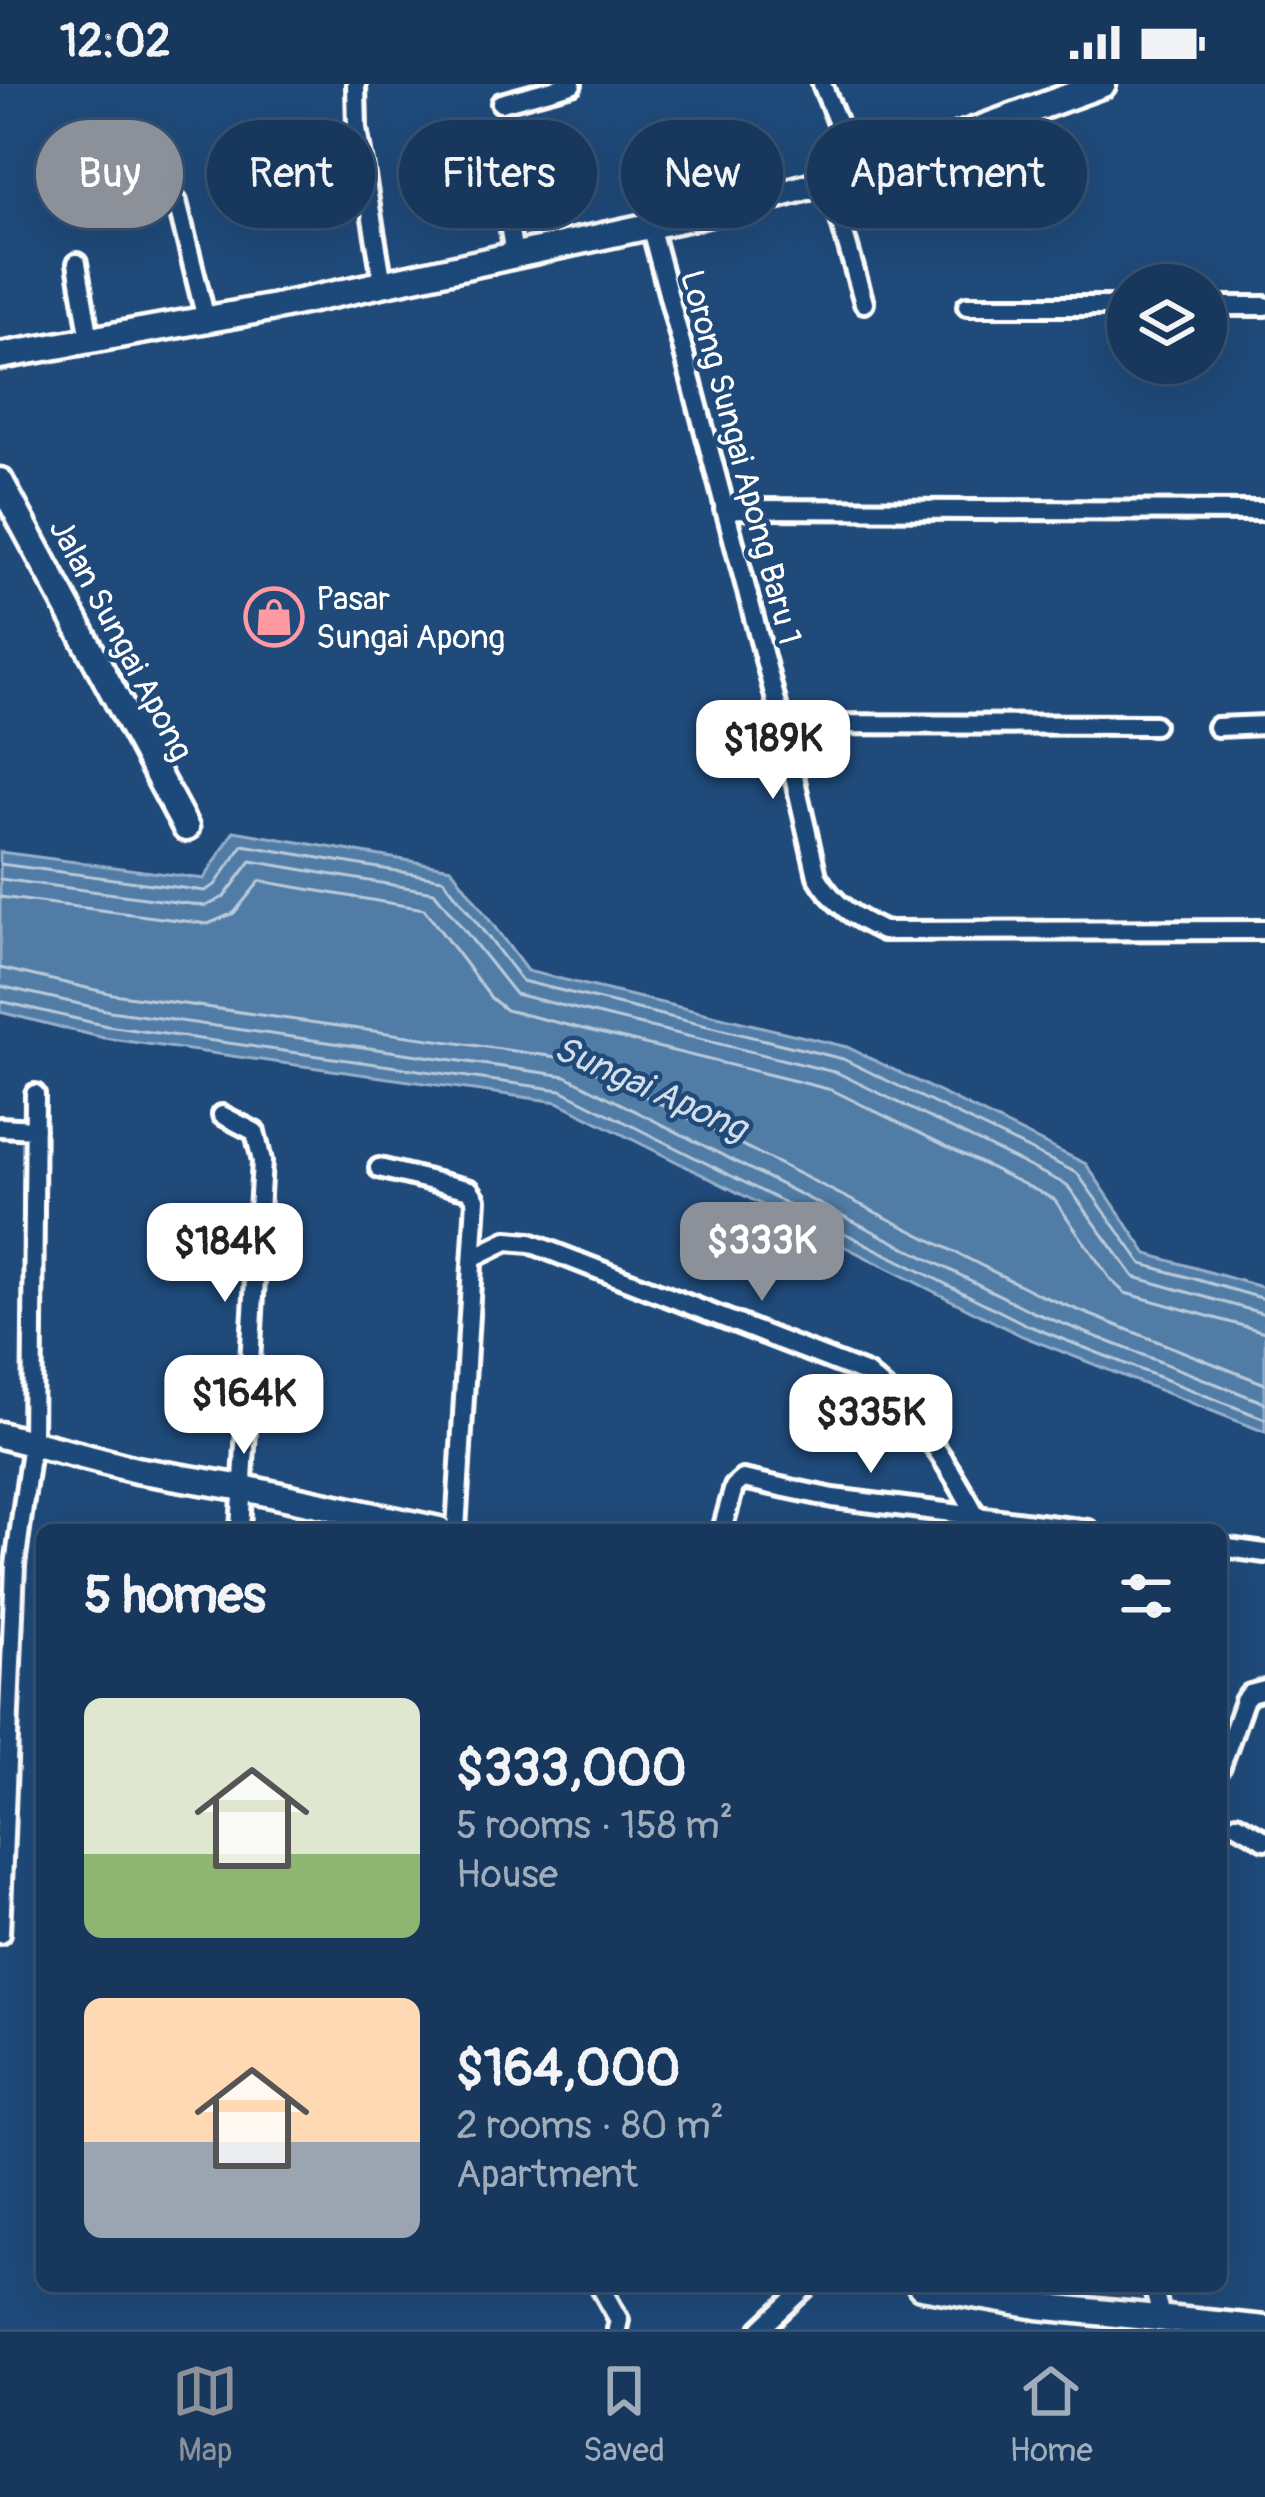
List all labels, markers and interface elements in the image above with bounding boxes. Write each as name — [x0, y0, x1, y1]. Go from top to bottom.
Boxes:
text: 12:02 — [60, 14, 171, 70]
chip: Buy — [36, 120, 183, 228]
chip: Rent — [207, 120, 375, 228]
chip: Filters — [399, 120, 597, 228]
chip: New — [621, 120, 783, 228]
chip: Apartment — [807, 120, 1087, 228]
map controls — [1107, 264, 1227, 384]
button: layers — [1107, 264, 1227, 384]
street label: Lorong Sungai Apong Baru 1 — [671, 266, 810, 649]
street label: Jalan Sungai Apong — [40, 512, 202, 768]
place label: Pasar Sungai Apong — [316, 579, 505, 658]
shop icon: Pasar Sungai Apong — [243, 586, 305, 648]
pin: $189K — [689, 700, 857, 802]
text: $189K — [723, 714, 823, 763]
water label: Sungai Apong — [547, 1026, 756, 1152]
pin: $333K — [678, 1202, 846, 1304]
pin: $184K — [141, 1203, 309, 1305]
text: $333K — [707, 1216, 817, 1265]
text: $184K — [174, 1217, 276, 1266]
pin: $164K — [160, 1355, 328, 1457]
text: $164K — [191, 1369, 297, 1418]
pin: $335K — [787, 1374, 955, 1476]
text: $335K — [816, 1388, 926, 1437]
icon: filters — [1113, 1563, 1179, 1629]
text: 5 homes — [84, 1564, 266, 1628]
text: $333,000 — [456, 1737, 686, 1801]
icon: home — [180, 1746, 324, 1890]
text: 5 rooms · 158 m² — [456, 1801, 733, 1850]
text: House — [456, 1850, 558, 1899]
text: $164,000 — [456, 2037, 680, 2101]
icon: home — [180, 2046, 324, 2190]
text: 2 rooms · 80 m² — [456, 2101, 724, 2150]
text: Apartment — [456, 2150, 638, 2199]
tab: Map — [172, 2358, 238, 2471]
tab: Saved — [583, 2358, 665, 2471]
tab: Home — [1009, 2358, 1093, 2471]

